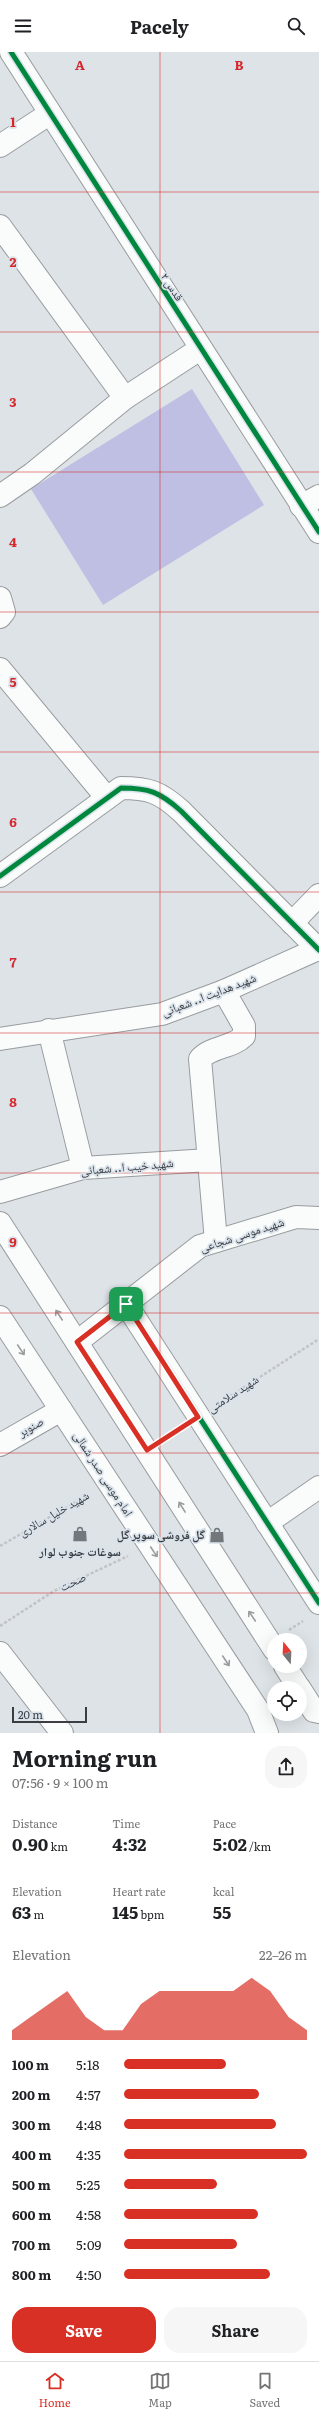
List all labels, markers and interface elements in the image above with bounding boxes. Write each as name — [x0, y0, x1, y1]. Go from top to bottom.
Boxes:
text: Pacely — [130, 13, 189, 40]
icon: menu — [12, 15, 34, 37]
icon: search — [285, 15, 307, 37]
text: A — [75, 55, 85, 74]
text: B — [235, 55, 244, 74]
text: 1 — [10, 112, 16, 131]
text: 2 — [10, 252, 17, 271]
street label: قدس ۲ — [157, 269, 189, 304]
text: 3 — [9, 392, 17, 411]
text: 4 — [9, 532, 17, 551]
text: 5 — [9, 672, 17, 691]
text: 6 — [9, 812, 17, 831]
text: 7 — [9, 952, 17, 971]
street label: شهید هدایت ا.. شعبانی — [159, 968, 259, 1020]
text: 8 — [9, 1092, 17, 1111]
street label: شهید خیب ا.. شعبانی — [80, 1153, 174, 1179]
street label: شهید موسی شجاعی — [197, 1212, 286, 1256]
text: 9 — [9, 1232, 17, 1251]
pin — [109, 1287, 143, 1321]
icon: arrive — [115, 1293, 137, 1315]
one-way arrow — [55, 1309, 63, 1321]
one-way arrow — [17, 1344, 26, 1355]
street label: شهید سلامتی — [203, 1370, 262, 1417]
street label: صنوبر — [14, 1412, 47, 1441]
street label: امام موسی صدر شمالی — [70, 1427, 138, 1520]
street label: شهید خلیل سالاری — [15, 1486, 92, 1541]
one-way arrow — [178, 1501, 186, 1513]
shop icon: سوغات جنوب لوار — [71, 1525, 89, 1543]
place label: گل فروشی سوپر گل — [117, 1525, 206, 1543]
shop icon: گل فروشی سوپر گل — [208, 1526, 226, 1544]
place label: سوغات جنوب لوار — [38, 1542, 121, 1560]
one-way arrow — [150, 1546, 158, 1557]
street label: صحت — [56, 1567, 89, 1595]
one-way arrow — [248, 1611, 256, 1622]
north arrow — [267, 1633, 307, 1673]
map controls — [267, 1633, 307, 1721]
one-way arrow — [221, 1655, 230, 1666]
button: locate — [267, 1681, 307, 1721]
scale bar — [12, 1705, 87, 1724]
text: 20 m — [18, 1706, 43, 1722]
text: Morning run — [12, 1741, 157, 1774]
button: share — [265, 1746, 307, 1788]
text: 07:56 · 9 × 100 m — [12, 1773, 108, 1792]
text: Distance — [12, 1815, 57, 1831]
text: Time — [112, 1815, 140, 1831]
text: Pace — [213, 1815, 236, 1831]
text: 0.90 — [12, 1831, 48, 1856]
text: 4:32 — [112, 1831, 146, 1856]
text: 5:02 — [213, 1831, 247, 1856]
text: km — [48, 1838, 68, 1854]
text: /km — [247, 1838, 271, 1854]
text: Elevation — [12, 1883, 62, 1899]
text: Heart rate — [112, 1883, 166, 1899]
text: kcal — [213, 1883, 234, 1899]
text: 63 — [12, 1899, 31, 1924]
text: 145 — [112, 1899, 138, 1924]
text: 55 — [213, 1899, 231, 1924]
text: m — [31, 1906, 44, 1922]
text: bpm — [138, 1906, 164, 1922]
text: Elevation — [12, 1945, 71, 1964]
text: 22–26 m — [259, 1945, 307, 1964]
text: 100 m — [12, 2055, 49, 2074]
text: 5:18 — [76, 2055, 99, 2074]
text: 200 m — [12, 2085, 51, 2104]
text: 4:57 — [76, 2085, 101, 2104]
text: 300 m — [12, 2115, 51, 2134]
text: 4:48 — [76, 2115, 102, 2134]
text: 400 m — [12, 2145, 51, 2164]
text: 4:35 — [76, 2145, 101, 2164]
text: 500 m — [12, 2175, 51, 2194]
text: 5:25 — [76, 2175, 100, 2194]
text: 600 m — [12, 2205, 51, 2224]
text: 4:58 — [76, 2205, 101, 2224]
text: 700 m — [12, 2235, 51, 2254]
text: 5:09 — [76, 2235, 101, 2254]
text: 800 m — [12, 2265, 51, 2284]
text: 4:50 — [76, 2265, 102, 2284]
button: Save — [12, 2307, 156, 2353]
button: Share — [164, 2307, 307, 2353]
tab: Home — [39, 2370, 71, 2410]
tab: Map — [148, 2370, 172, 2410]
tab: Saved — [250, 2370, 280, 2410]

